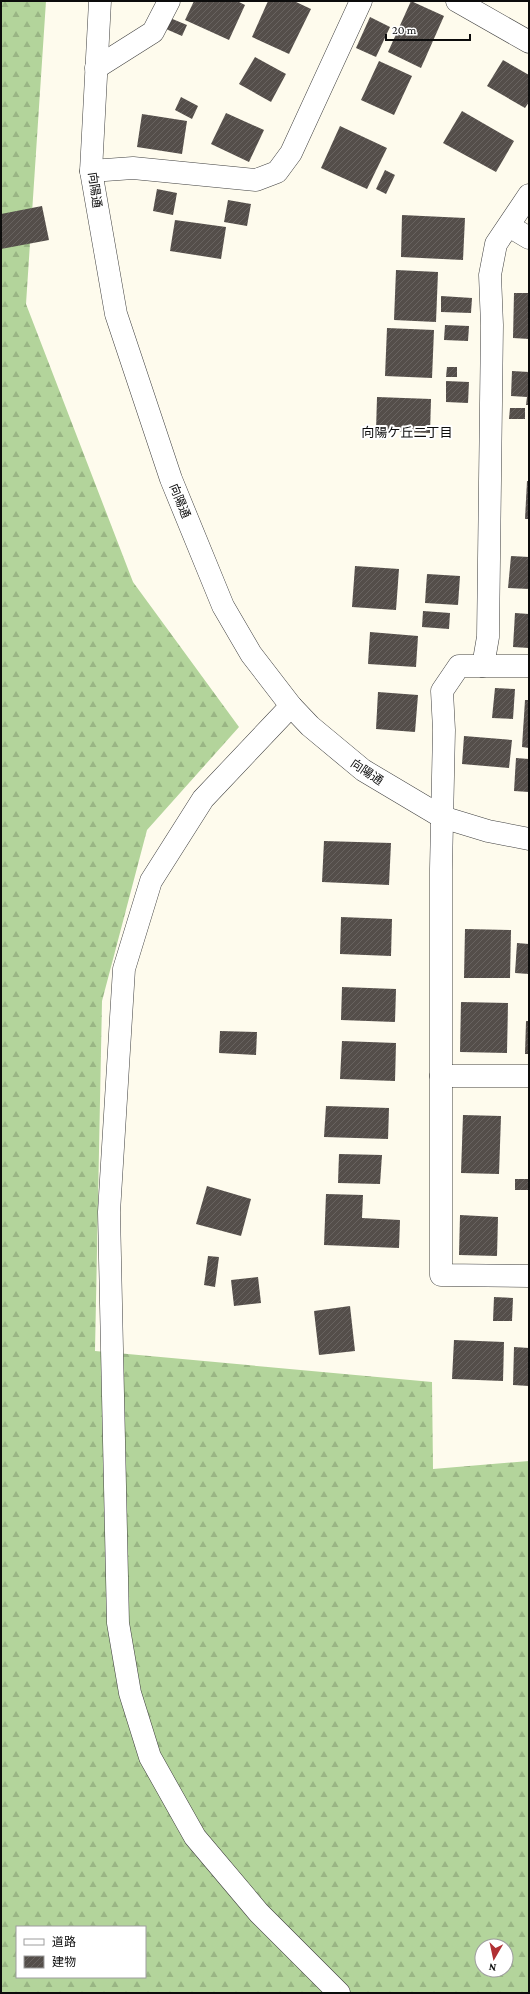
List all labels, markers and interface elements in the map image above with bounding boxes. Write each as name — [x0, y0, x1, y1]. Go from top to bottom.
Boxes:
scale bar — [386, 16, 470, 42]
text: 20 m — [392, 23, 417, 37]
street label: 向陽通 — [86, 171, 104, 209]
district label: 向陽ケ丘二丁目 — [361, 425, 453, 440]
street label: 向陽通 — [167, 482, 193, 520]
street label: 向陽通 — [348, 756, 386, 788]
legend — [16, 1926, 146, 1978]
text: 道路 — [52, 1935, 76, 1949]
north arrow — [474, 1938, 514, 1978]
text: 建物 — [52, 1955, 76, 1969]
text: N — [487, 1961, 497, 1974]

